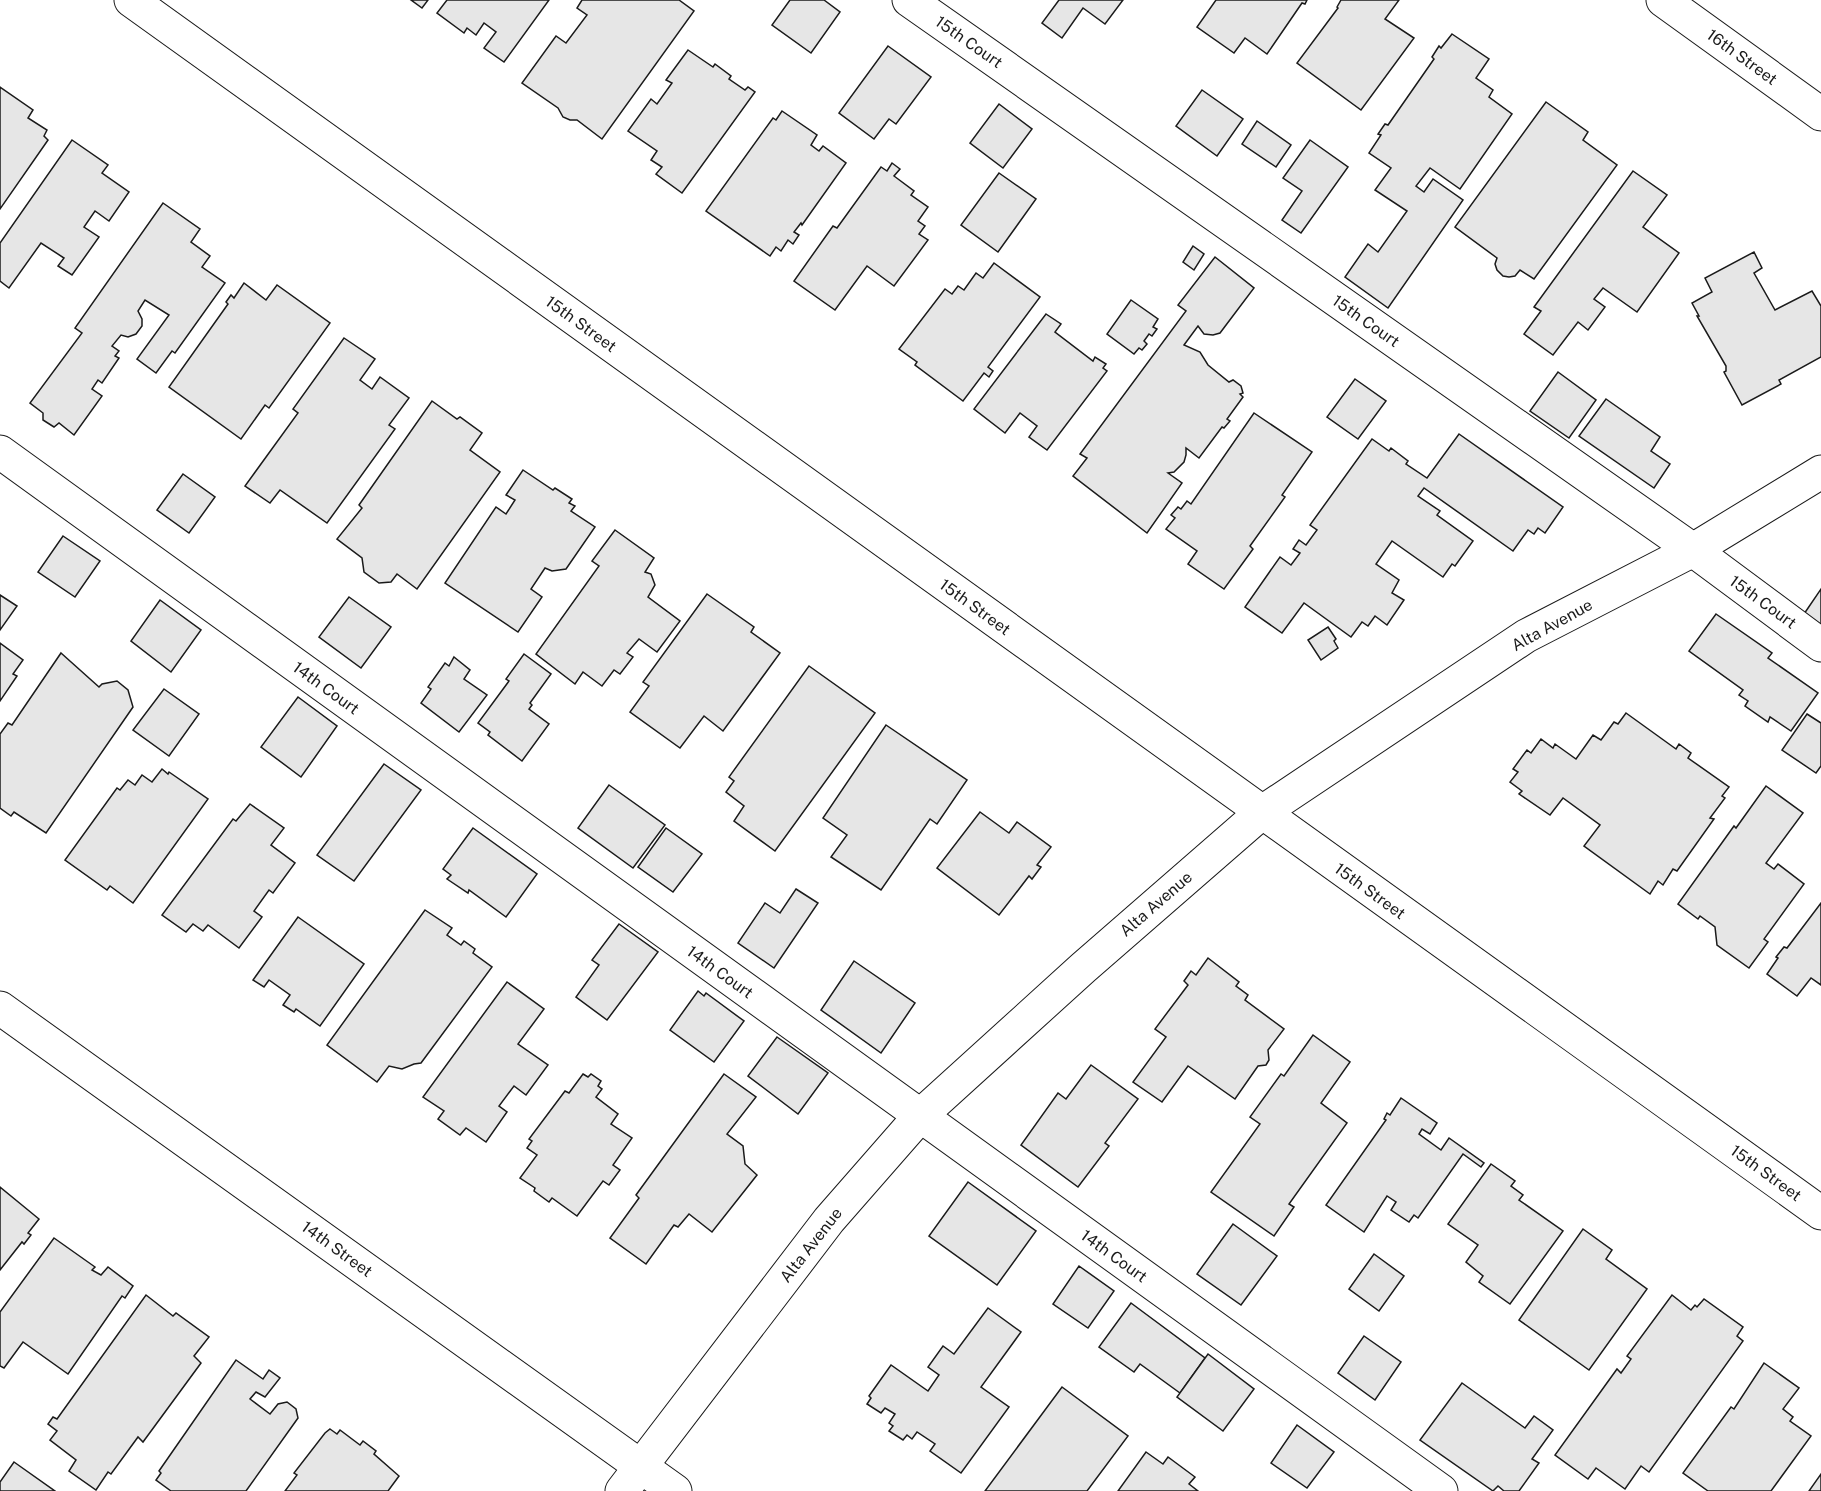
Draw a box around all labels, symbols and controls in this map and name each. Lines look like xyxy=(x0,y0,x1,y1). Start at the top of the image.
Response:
street label: 15th Court xyxy=(932,12,1006,72)
street label: 16th Street xyxy=(1703,25,1781,89)
street label: 15th Court xyxy=(1329,291,1403,351)
street label: 15th Street xyxy=(542,292,620,356)
street label: 15th Court xyxy=(1726,571,1800,633)
street label: 15th Street xyxy=(936,575,1014,639)
street label: Alta Avenue xyxy=(1508,595,1596,655)
street label: 14th Court xyxy=(289,658,363,718)
street label: 15th Street xyxy=(1331,859,1409,923)
street label: Alta Avenue xyxy=(1116,867,1196,941)
street label: 14th Court xyxy=(683,942,757,1002)
street label: 15th Street xyxy=(1727,1141,1805,1205)
street label: Alta Avenue xyxy=(776,1204,846,1286)
street label: 14th Street xyxy=(298,1217,376,1281)
street label: 14th Court xyxy=(1077,1226,1151,1286)

